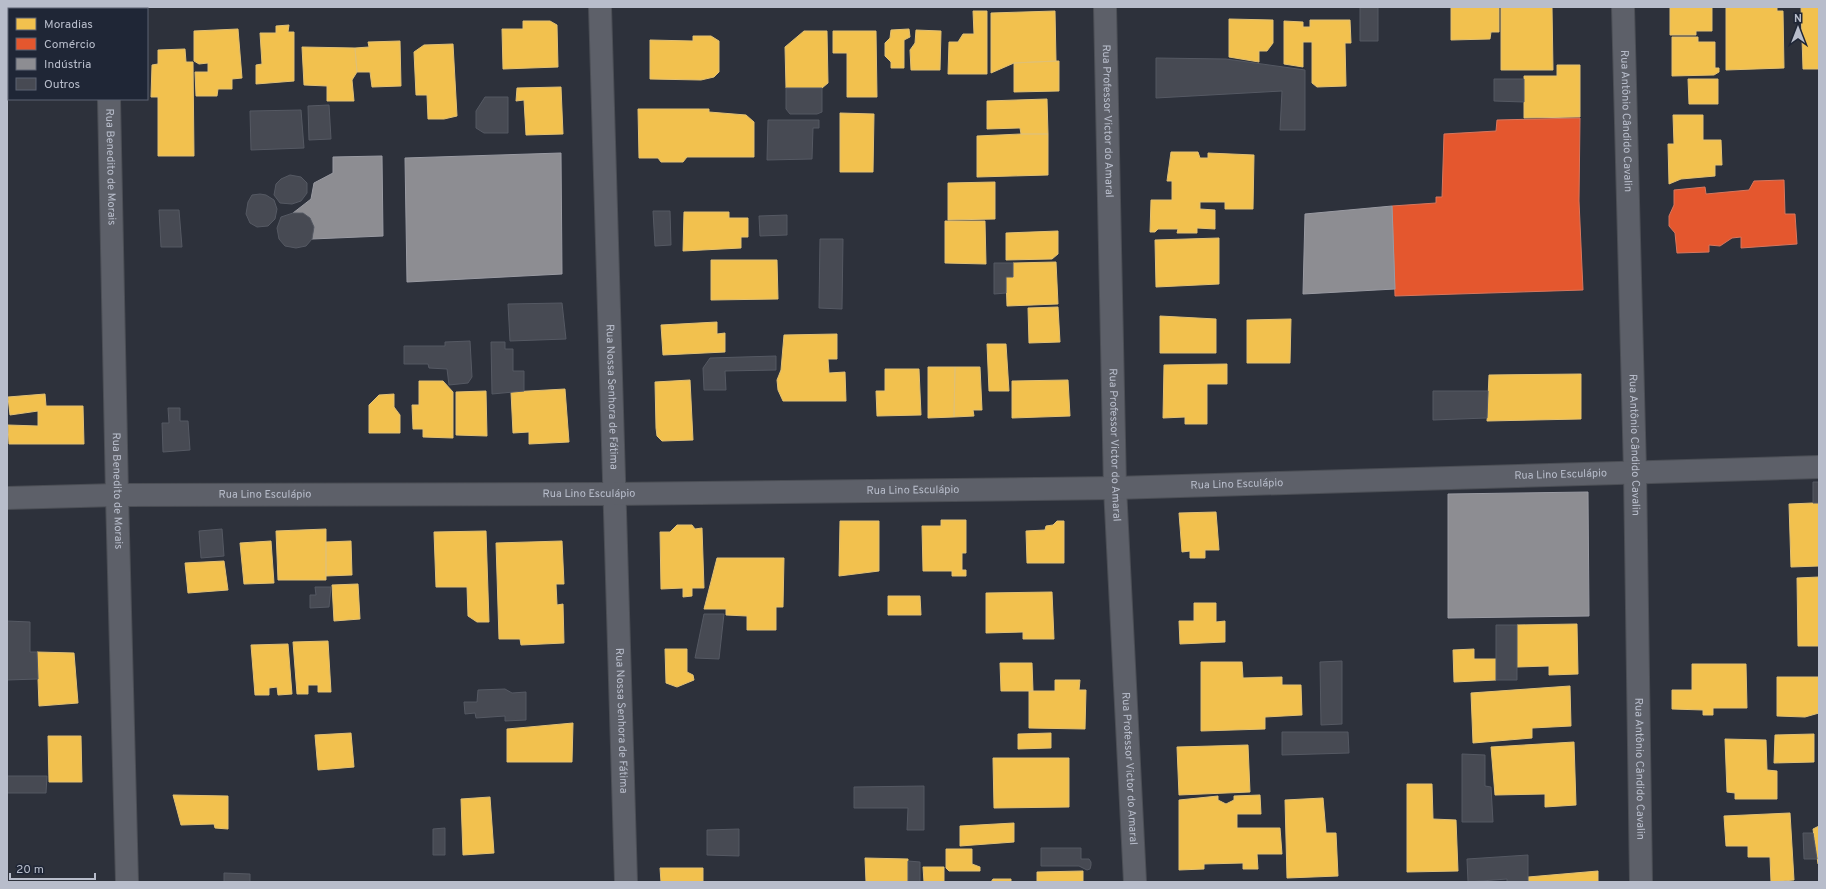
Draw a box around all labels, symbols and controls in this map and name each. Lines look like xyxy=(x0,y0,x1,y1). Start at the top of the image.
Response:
legend xyxy=(8,8,148,100)
north arrow xyxy=(1778,8,1818,48)
text: N xyxy=(1794,12,1802,26)
text: Moradias xyxy=(44,17,93,33)
text: Comércio xyxy=(44,37,96,53)
street label: Rua Professor Victor do Amaral xyxy=(1099,44,1116,198)
street label: Rua Antônio Cândido Cavalin xyxy=(1617,50,1635,192)
text: Indústria xyxy=(44,57,91,73)
text: Outros xyxy=(44,77,80,93)
street label: Rua Benedito de Morais xyxy=(102,108,119,226)
street label: Rua Nossa Senhora de Fátima xyxy=(602,324,621,470)
street label: Rua Professor Victor do Amaral xyxy=(1106,368,1124,522)
street label: Rua Antônio Cândido Cavalin xyxy=(1625,374,1643,516)
street label: Rua Benedito de Morais xyxy=(109,432,125,550)
street label: Rua Lino Esculápio xyxy=(1514,466,1607,483)
street label: Rua Lino Esculápio xyxy=(1190,476,1283,493)
street label: Rua Lino Esculápio xyxy=(866,483,959,498)
street label: Rua Lino Esculápio xyxy=(543,487,635,501)
street label: Rua Lino Esculápio xyxy=(219,488,311,502)
street label: Rua Nossa Senhora de Fátima xyxy=(612,648,630,794)
street label: Rua Professor Victor do Amaral xyxy=(1118,692,1140,845)
street label: Rua Antônio Cândido Cavalin xyxy=(1631,698,1647,840)
scale bar xyxy=(10,855,95,881)
text: 20 m xyxy=(16,862,44,878)

